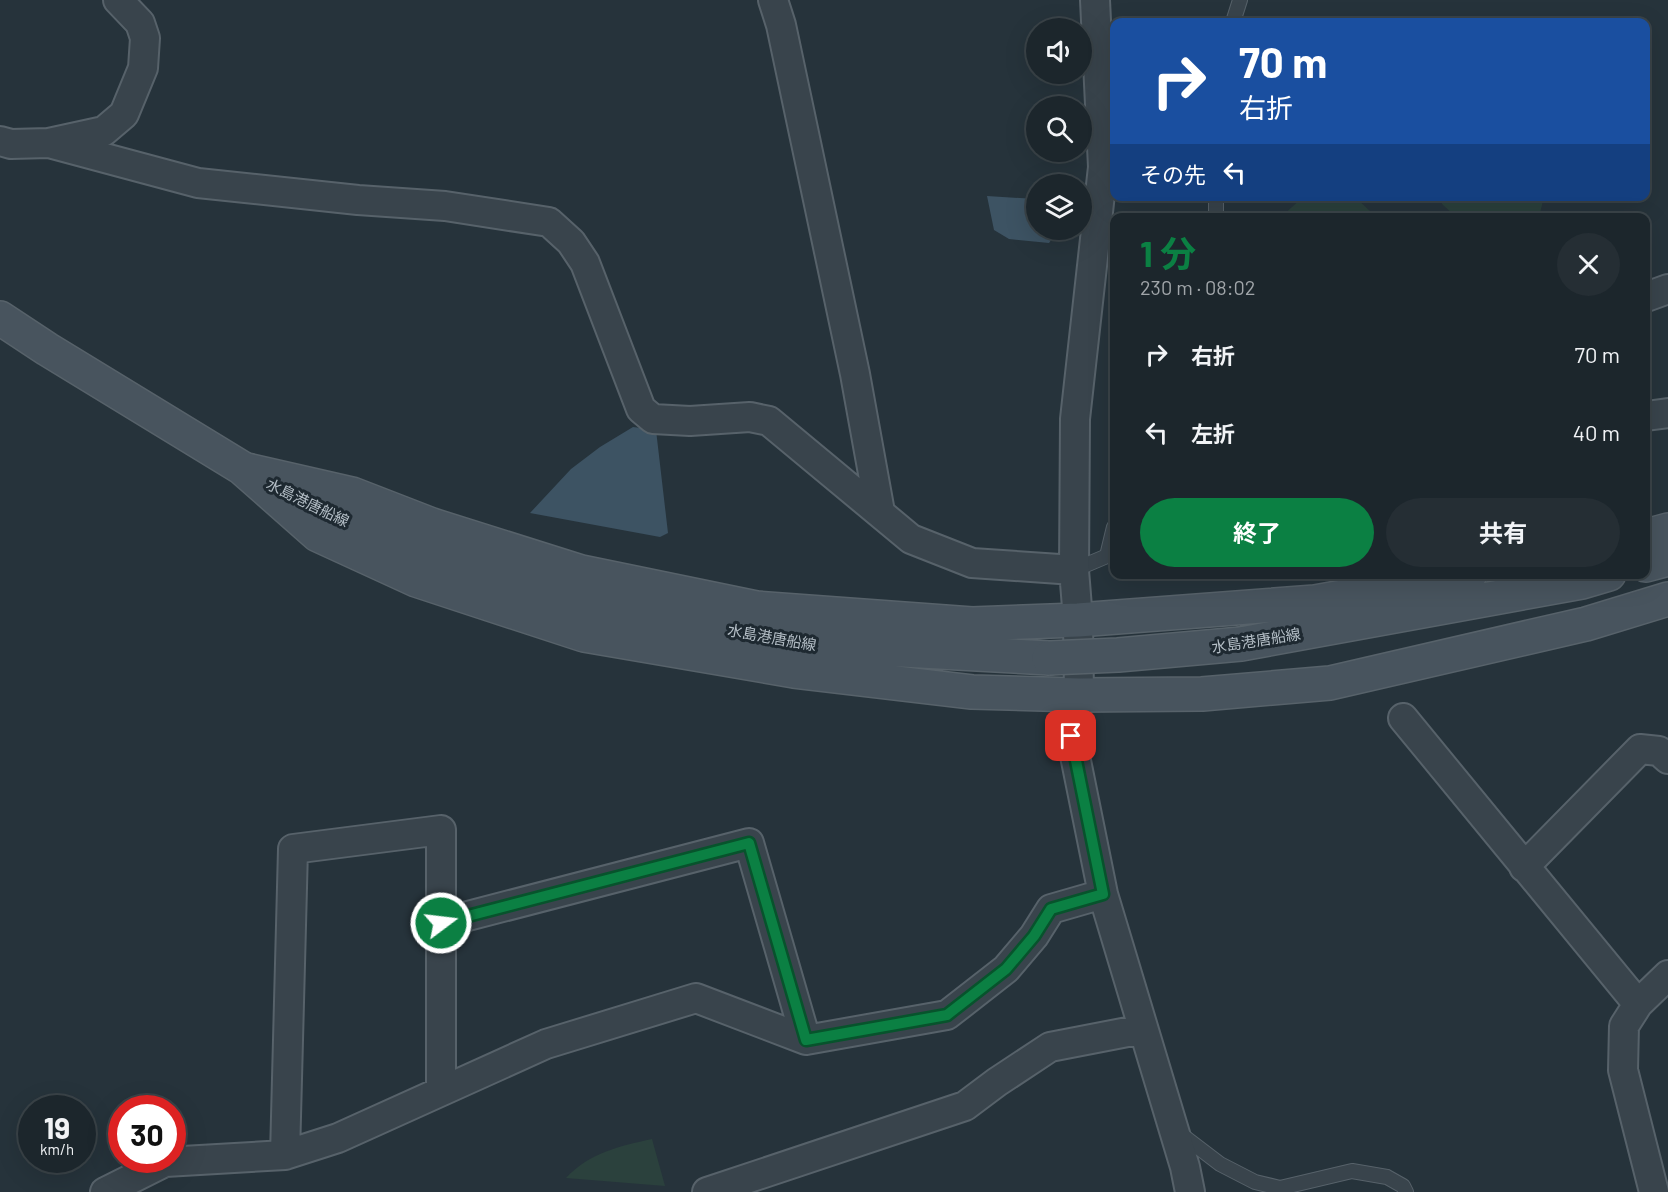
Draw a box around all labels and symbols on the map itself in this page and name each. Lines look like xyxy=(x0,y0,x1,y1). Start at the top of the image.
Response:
street label: 水島港唐船線 xyxy=(264,474,352,530)
street label: 水島港唐船線 xyxy=(726,620,818,654)
street label: 水島港唐船線 xyxy=(1210,624,1302,656)
pin xyxy=(1045,710,1096,761)
position arrow xyxy=(409,891,473,955)
speed limit sign: 30 xyxy=(108,1095,186,1173)

